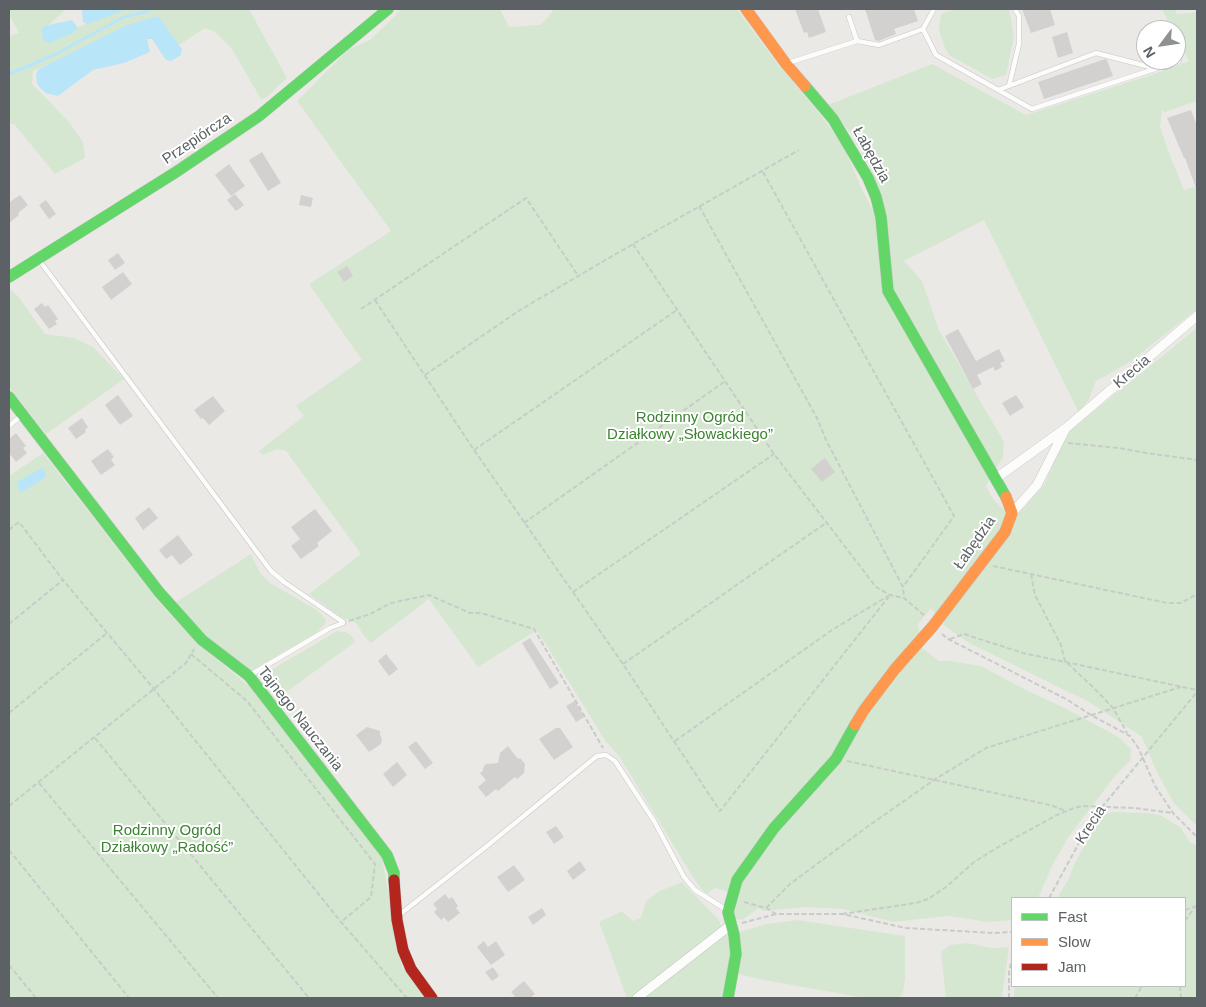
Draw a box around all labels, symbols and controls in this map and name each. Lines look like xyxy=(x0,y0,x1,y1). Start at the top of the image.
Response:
north arrow xyxy=(1136,20,1186,70)
text: N xyxy=(1140,44,1158,61)
street label: Przepiórcza xyxy=(159,109,235,169)
street label: Łabędzia xyxy=(848,124,894,186)
street label: Krecia xyxy=(1110,351,1154,393)
park label: Rodzinny Ogród Działkowy „Słowackiego” xyxy=(607,409,773,444)
street label: Łabędzia xyxy=(950,513,1000,573)
street label: Tajnego Nauczania xyxy=(254,663,346,775)
street label: Krecia xyxy=(1072,802,1110,848)
park label: Rodzinny Ogród Działkowy „Radość” xyxy=(101,822,233,857)
legend xyxy=(1011,897,1186,987)
text: Fast xyxy=(1058,908,1087,925)
text: Slow xyxy=(1058,933,1091,950)
text: Jam xyxy=(1058,958,1086,975)

